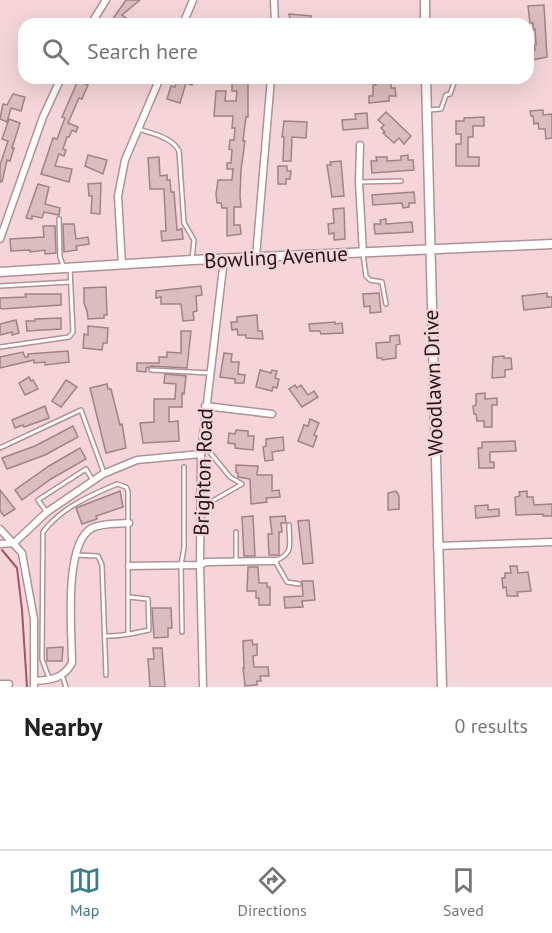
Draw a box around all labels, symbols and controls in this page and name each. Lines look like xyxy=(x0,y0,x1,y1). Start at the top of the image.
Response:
search box xyxy=(18,18,534,84)
icon: search xyxy=(39,35,72,68)
text: Search here xyxy=(87,37,198,65)
street label: Bowling Avenue xyxy=(204,240,348,274)
street label: Woodlawn Drive xyxy=(417,309,449,457)
street label: Brighton Road xyxy=(187,408,219,536)
text: Nearby xyxy=(24,710,102,743)
text: 0 results xyxy=(455,713,528,739)
tab: Map xyxy=(68,864,101,920)
tab: Directions xyxy=(238,864,307,920)
tab: Saved xyxy=(443,864,484,920)

